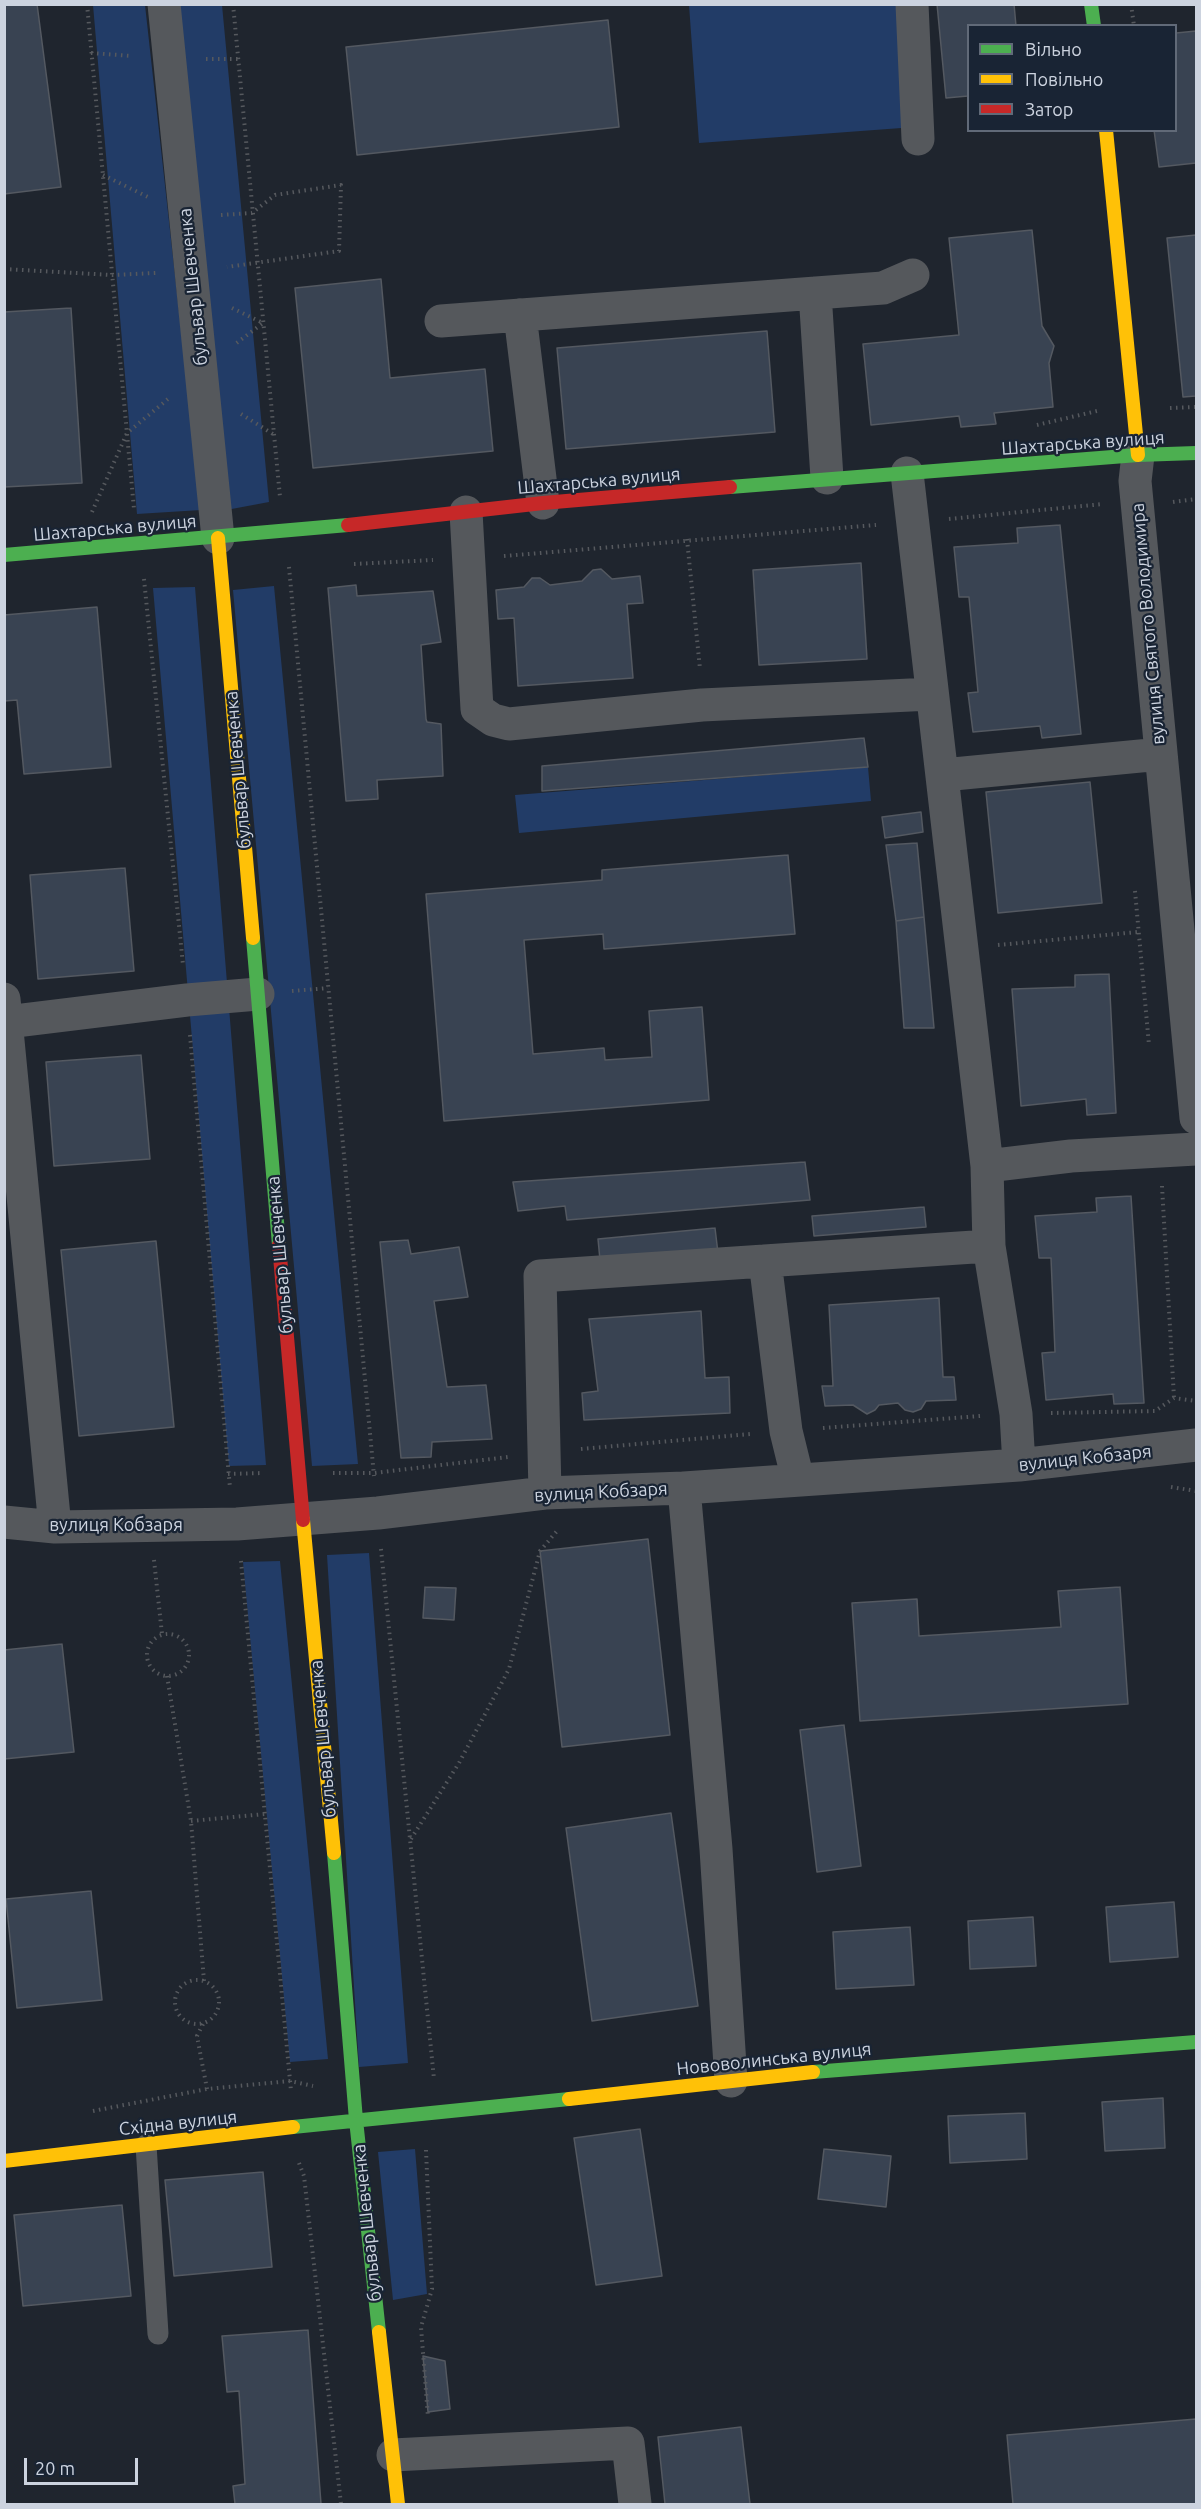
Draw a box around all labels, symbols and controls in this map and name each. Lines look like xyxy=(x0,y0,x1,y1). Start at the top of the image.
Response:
legend xyxy=(967,24,1177,132)
text: Вільно xyxy=(1025,39,1082,59)
text: Повільно xyxy=(1025,69,1103,89)
text: Затор xyxy=(1025,99,1073,119)
street label: бульвар Шевченка xyxy=(174,207,212,367)
street label: Шахтарська вулиця xyxy=(1001,427,1165,459)
street label: Шахтарська вулиця xyxy=(517,463,681,499)
street label: вулиця Святого Володимира xyxy=(1127,502,1169,746)
street label: Шахтарська вулиця xyxy=(33,510,197,546)
street label: бульвар Шевченка xyxy=(220,690,256,850)
street label: бульвар Шевченка xyxy=(262,1175,298,1335)
street label: вулиця Кобзаря xyxy=(1017,1440,1153,1476)
street label: вулиця Кобзаря xyxy=(534,1478,668,1506)
street label: вулиця Кобзаря xyxy=(49,1514,183,1536)
street label: бульвар Шевченка xyxy=(305,1659,341,1819)
street label: Нововолинська вулиця xyxy=(676,2038,872,2080)
street label: Східна вулиця xyxy=(118,2106,238,2140)
street label: бульвар Шевченка xyxy=(348,2143,386,2303)
scale bar xyxy=(27,2446,141,2484)
text: 20 m xyxy=(35,2458,75,2478)

